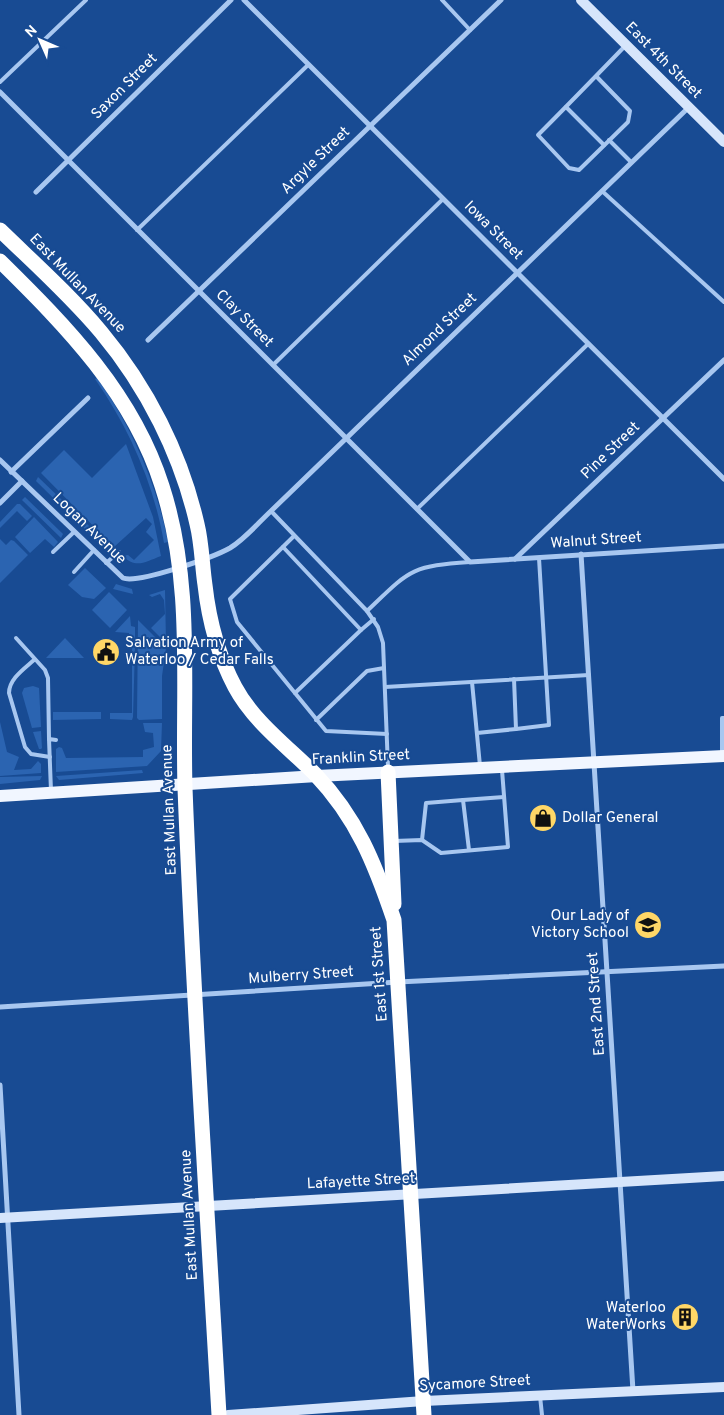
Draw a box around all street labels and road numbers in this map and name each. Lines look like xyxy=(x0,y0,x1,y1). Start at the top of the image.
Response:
street label: East 4th Street xyxy=(621,19,705,103)
street label: Saxon Street xyxy=(88,50,162,124)
street label: Argyle Street xyxy=(277,123,355,199)
street label: Iowa Street xyxy=(459,197,527,265)
street label: East Mullan Avenue xyxy=(25,230,129,338)
street label: Clay Street xyxy=(211,286,277,352)
street label: Almond Street xyxy=(398,289,482,371)
street label: Pine Street xyxy=(577,418,645,484)
street label: Logan Avenue xyxy=(48,489,130,569)
street label: Walnut Street xyxy=(550,528,642,554)
street label: East Mullan Avenue xyxy=(158,744,182,876)
street label: Franklin Street xyxy=(311,746,411,770)
street label: East 1st Street xyxy=(367,926,393,1022)
street label: East 2nd Street xyxy=(584,951,610,1057)
street label: Mulberry Street xyxy=(248,963,354,989)
street label: East Mullan Avenue xyxy=(177,1149,203,1281)
street label: Lafayette Street xyxy=(306,1170,416,1194)
street label: Sycamore Street xyxy=(419,1372,531,1396)

